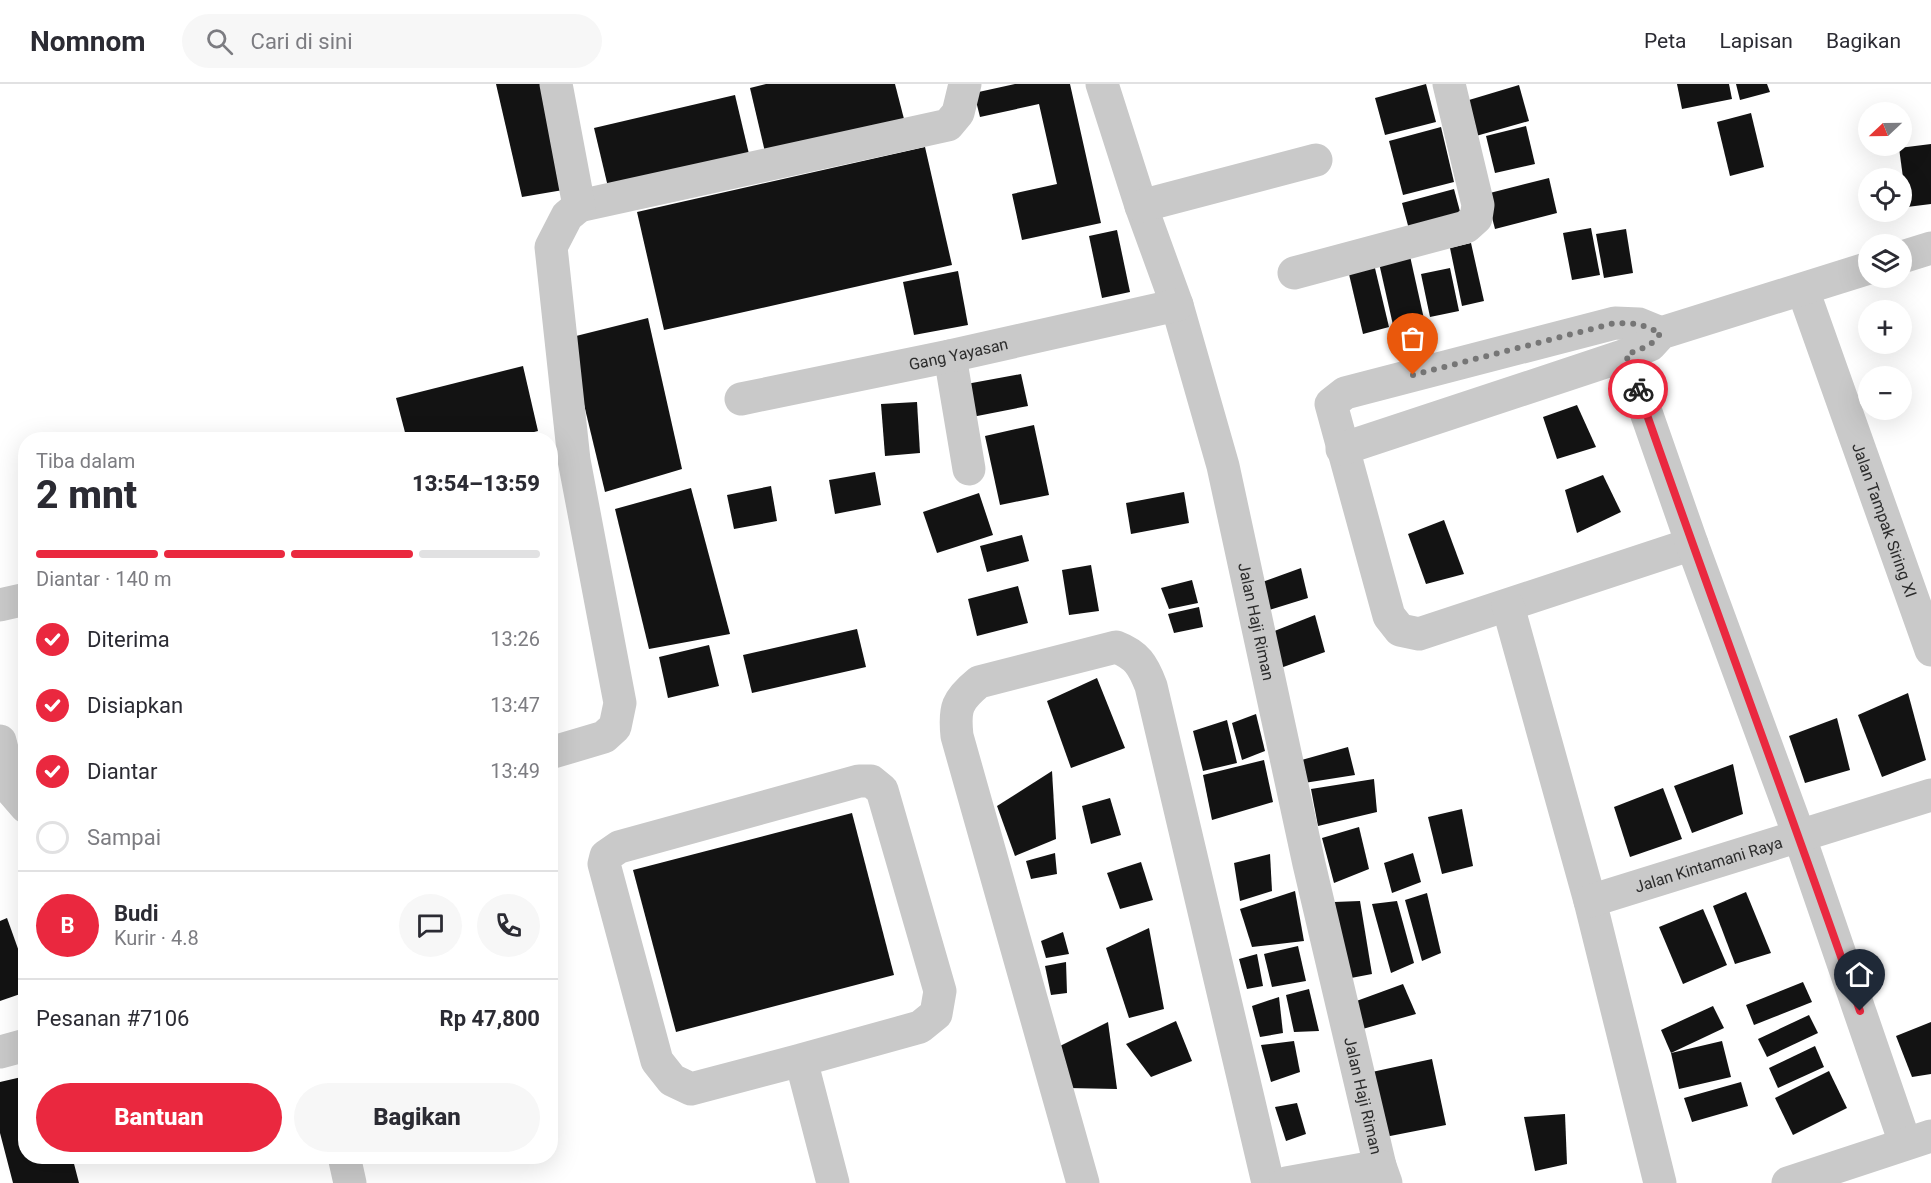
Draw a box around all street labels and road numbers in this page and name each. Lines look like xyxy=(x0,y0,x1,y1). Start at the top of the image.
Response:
street label: Gang Yayasan xyxy=(907,334,1010,374)
street label: Jalan Tampak Siring XI xyxy=(1849,440,1921,600)
street label: Jalan Haji Riman xyxy=(1235,561,1279,682)
street label: Jalan Kintamani Raya xyxy=(1632,832,1785,896)
street label: Jalan Haji Riman xyxy=(1340,1035,1386,1156)

